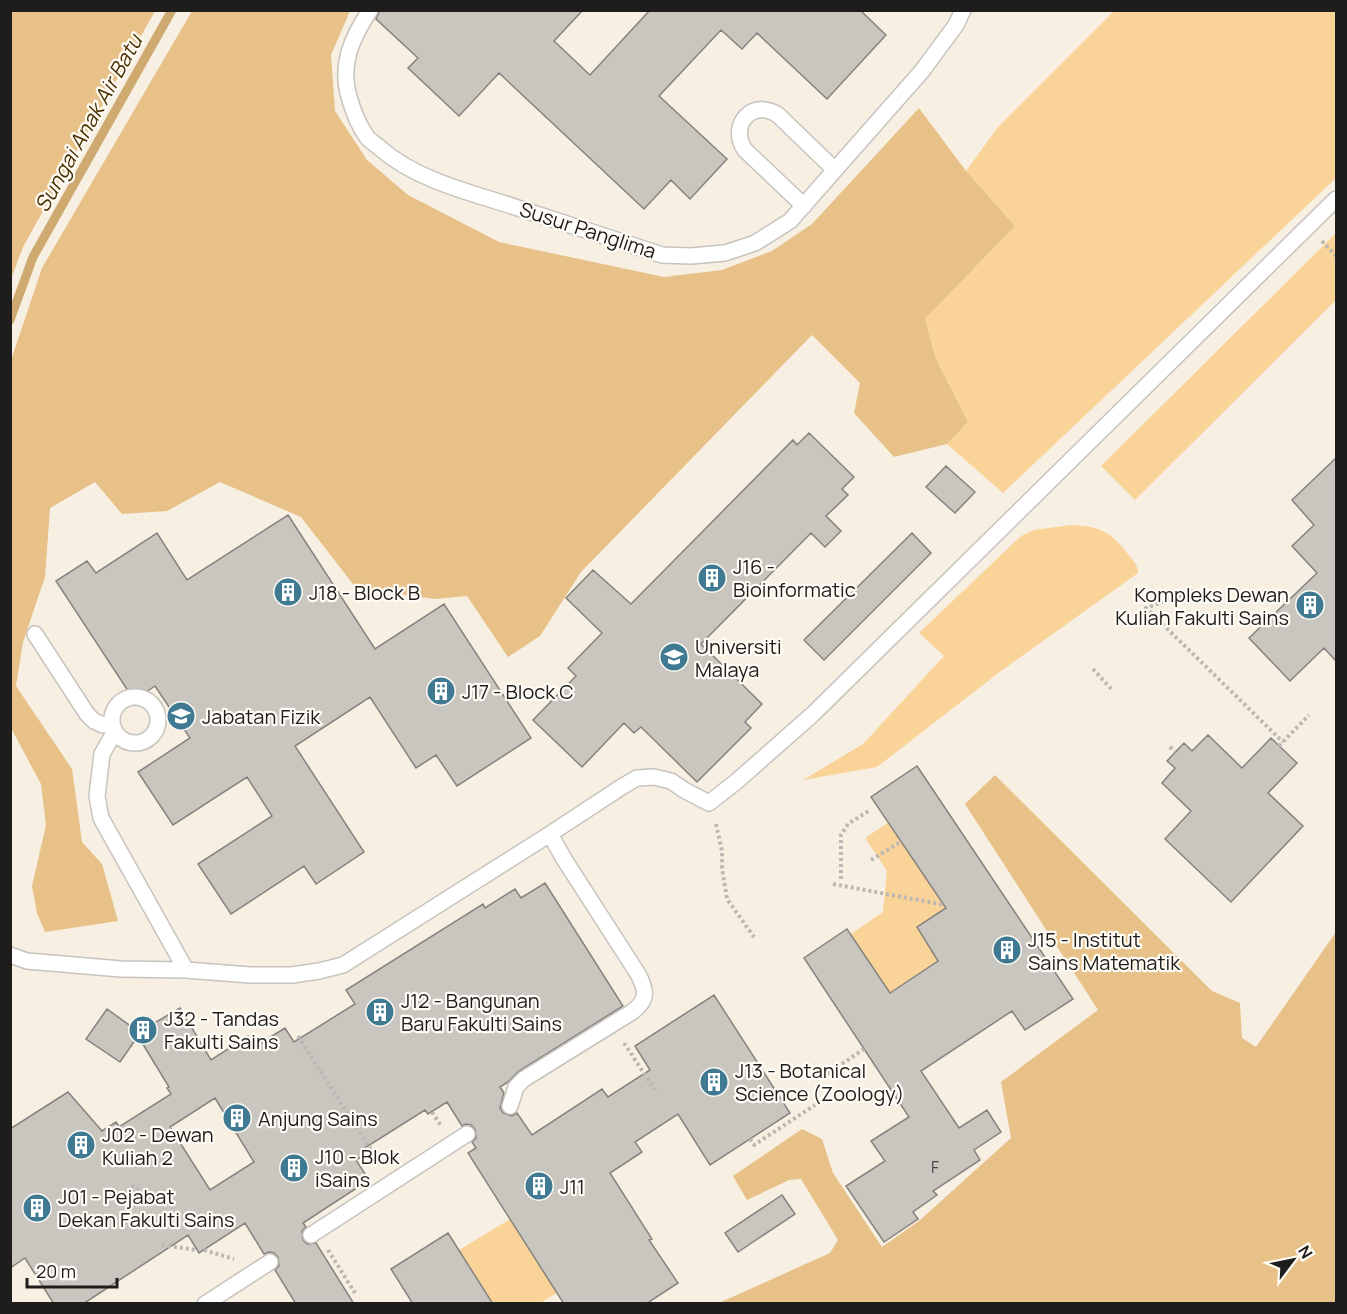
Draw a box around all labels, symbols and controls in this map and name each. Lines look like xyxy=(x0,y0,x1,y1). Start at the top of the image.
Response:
water label: Sungai Anak Air Batu xyxy=(28,28,149,217)
street label: Susur Panglima xyxy=(516,195,660,265)
place label: J16 - Bioinformatic xyxy=(733,553,856,603)
building icon: J16 - Bioinformatic xyxy=(696,562,728,594)
building icon: J18 - Block B xyxy=(272,576,304,608)
place label: J18 - Block B xyxy=(309,579,420,606)
place label: Kompleks Dewan Kuliah Fakulti Sains xyxy=(1115,581,1289,631)
building icon: Kompleks Dewan Kuliah Fakulti Sains xyxy=(1294,589,1326,621)
place label: Universiti Malaya xyxy=(695,633,782,683)
school or university icon: Universiti Malaya xyxy=(658,641,690,673)
building icon: J17 - Block C xyxy=(425,675,457,707)
place label: J17 - Block C xyxy=(462,678,574,705)
school or university icon: Jabatan Fizik xyxy=(165,700,197,732)
place label: Jabatan Fizik xyxy=(202,703,321,730)
place label: J15 - Institut Sains Matematik xyxy=(1028,926,1181,976)
building icon: J15 - Institut Sains Matematik xyxy=(991,934,1023,966)
place label: J12 - Bangunan Baru Fakulti Sains xyxy=(401,987,562,1037)
building icon: J12 - Bangunan Baru Fakulti Sains xyxy=(364,996,396,1028)
place label: J32 - Tandas Fakulti Sains xyxy=(164,1005,279,1055)
building icon: J32 - Tandas Fakulti Sains xyxy=(127,1014,159,1046)
place label: J13 - Botanical Science (Zoology) xyxy=(735,1057,904,1107)
building icon: J13 - Botanical Science (Zoology) xyxy=(698,1066,730,1098)
building icon: Anjung Sains xyxy=(221,1102,253,1134)
place label: Anjung Sains xyxy=(258,1105,378,1132)
place label: J02 - Dewan Kuliah 2 xyxy=(102,1121,214,1171)
building icon: J02 - Dewan Kuliah 2 xyxy=(65,1129,97,1161)
place label: J10 - Blok iSains xyxy=(315,1143,400,1193)
building icon: J10 - Blok iSains xyxy=(278,1152,310,1184)
house number: F xyxy=(931,1156,939,1178)
building icon: J11 xyxy=(523,1170,555,1202)
place label: J11 xyxy=(560,1173,585,1200)
place label: J01 - Pejabat Dekan Fakulti Sains xyxy=(58,1183,234,1233)
building icon: J01 - Pejabat Dekan Fakulti Sains xyxy=(21,1192,53,1224)
north arrow xyxy=(1263,1230,1323,1290)
text: N xyxy=(1293,1241,1318,1263)
scale bar xyxy=(27,1251,117,1289)
text: 20 m xyxy=(36,1259,76,1283)

